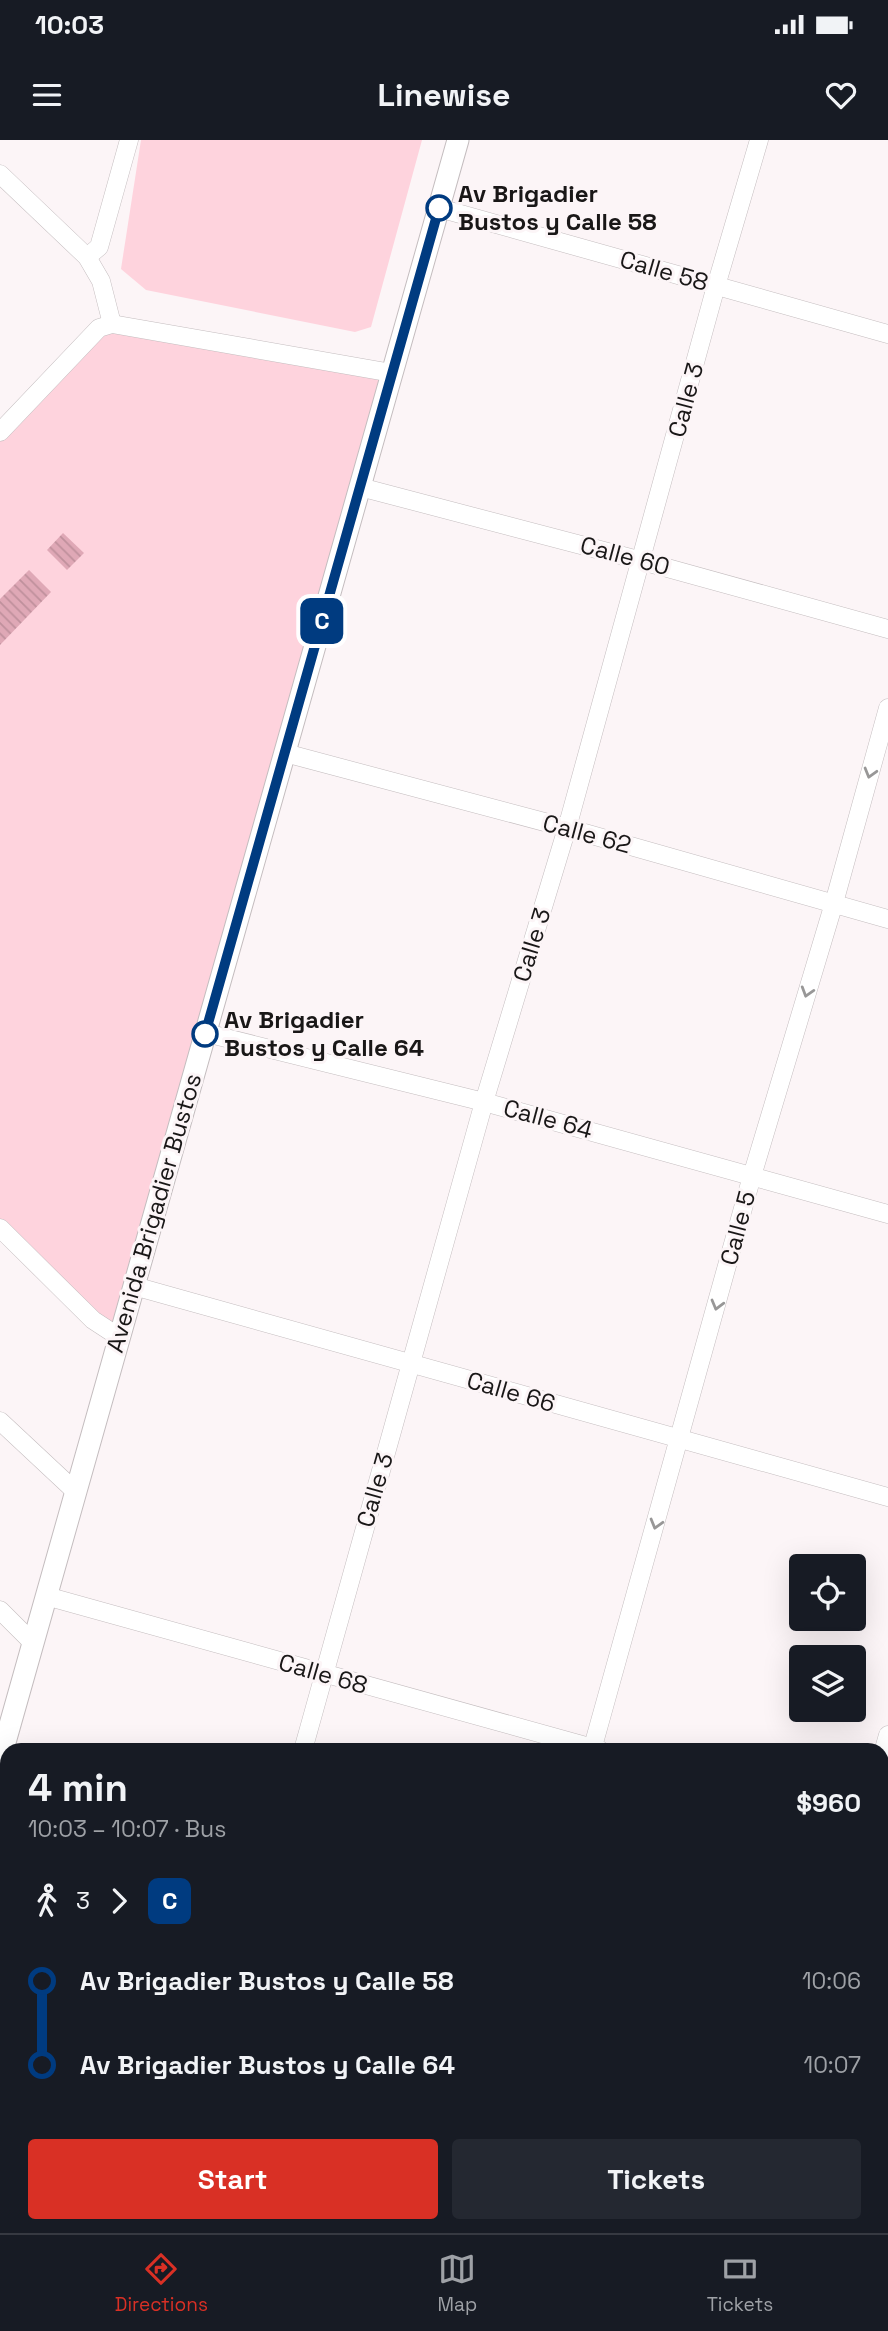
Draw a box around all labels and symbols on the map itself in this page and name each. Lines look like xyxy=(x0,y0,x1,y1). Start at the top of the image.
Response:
place label: Av Brigadier Bustos y Calle 58 xyxy=(458,178,657,237)
marker: Av Brigadier Bustos y Calle 58 xyxy=(426,195,452,221)
street label: Calle 58 xyxy=(616,243,712,298)
street label: Calle 3 xyxy=(661,359,710,441)
street label: Calle 60 xyxy=(577,529,673,582)
line badge: C xyxy=(299,598,345,644)
one-way arrow xyxy=(863,767,878,779)
street label: Calle 62 xyxy=(539,807,635,860)
street label: Calle 3 xyxy=(506,904,557,986)
one-way arrow xyxy=(800,986,815,998)
place label: Av Brigadier Bustos y Calle 64 xyxy=(224,1004,424,1063)
marker: Av Brigadier Bustos y Calle 64 xyxy=(192,1021,218,1047)
street label: Avenida Brigadier Bustos xyxy=(99,1070,208,1356)
street label: Calle 64 xyxy=(500,1092,596,1145)
street label: Calle 5 xyxy=(713,1187,762,1268)
one-way arrow xyxy=(711,1299,725,1311)
street label: Calle 66 xyxy=(463,1364,559,1419)
street label: Calle 3 xyxy=(349,1449,400,1531)
one-way arrow xyxy=(650,1518,664,1530)
street label: Calle 68 xyxy=(275,1646,371,1701)

